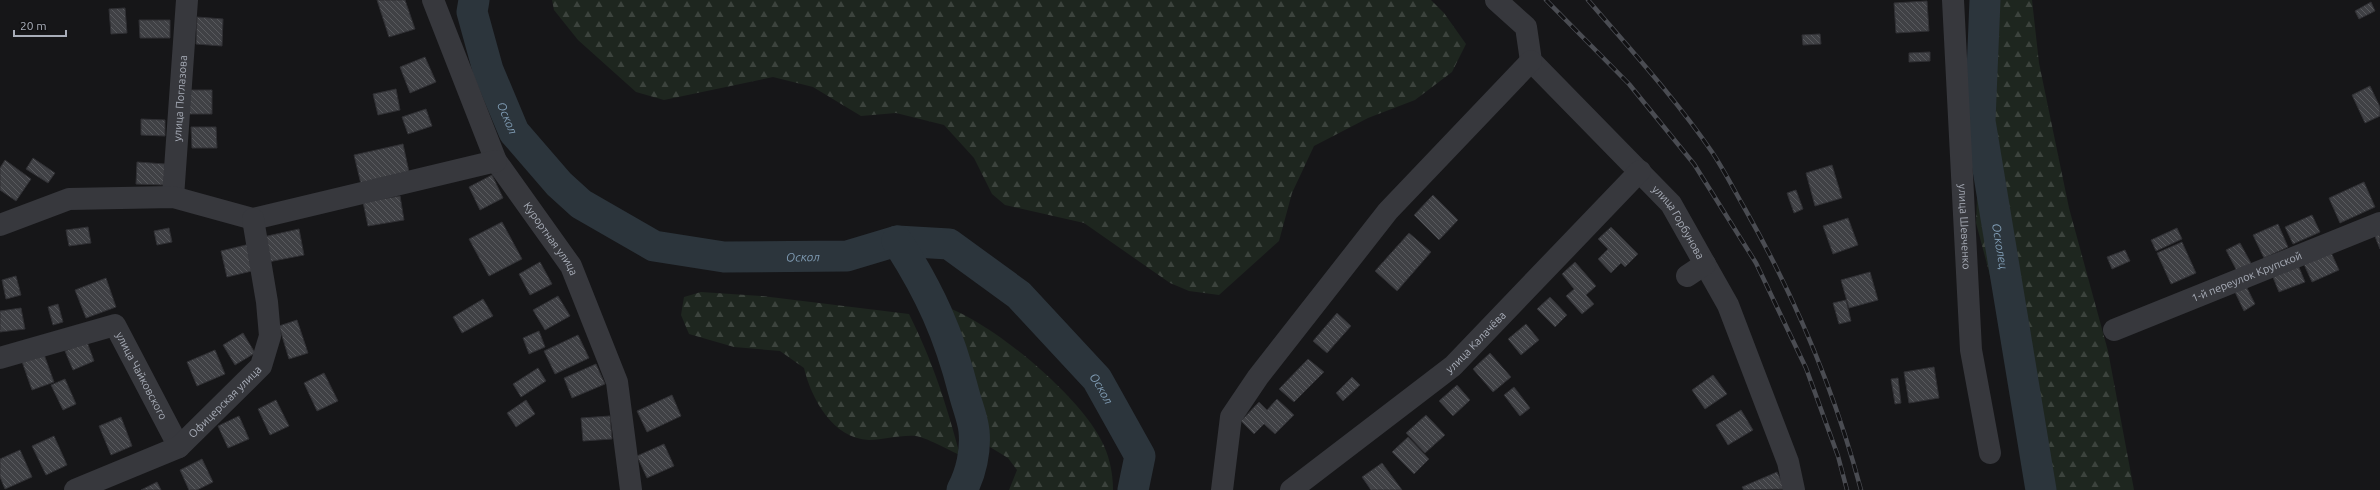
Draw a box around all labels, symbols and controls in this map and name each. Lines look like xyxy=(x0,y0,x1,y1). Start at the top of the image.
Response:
scale bar xyxy=(14,12,66,38)
text: 20 m xyxy=(20,19,47,32)
street label: улица Поглазова xyxy=(171,55,189,142)
water label: Оскол xyxy=(495,100,521,136)
street label: улица Горбунова xyxy=(1650,183,1707,261)
street label: улица Шевченко xyxy=(1956,184,1973,270)
street label: Курортная улица xyxy=(521,200,580,277)
water label: Осколец xyxy=(1990,222,2011,270)
street label: 1-й переулок Крупской xyxy=(2190,249,2304,304)
water label: Оскол xyxy=(786,250,820,263)
street label: улица Калачёва xyxy=(1444,309,1508,375)
street label: улица Чайковского xyxy=(114,330,170,422)
street label: Офицерская улица xyxy=(186,363,264,440)
water label: Оскол xyxy=(1088,370,1116,406)

